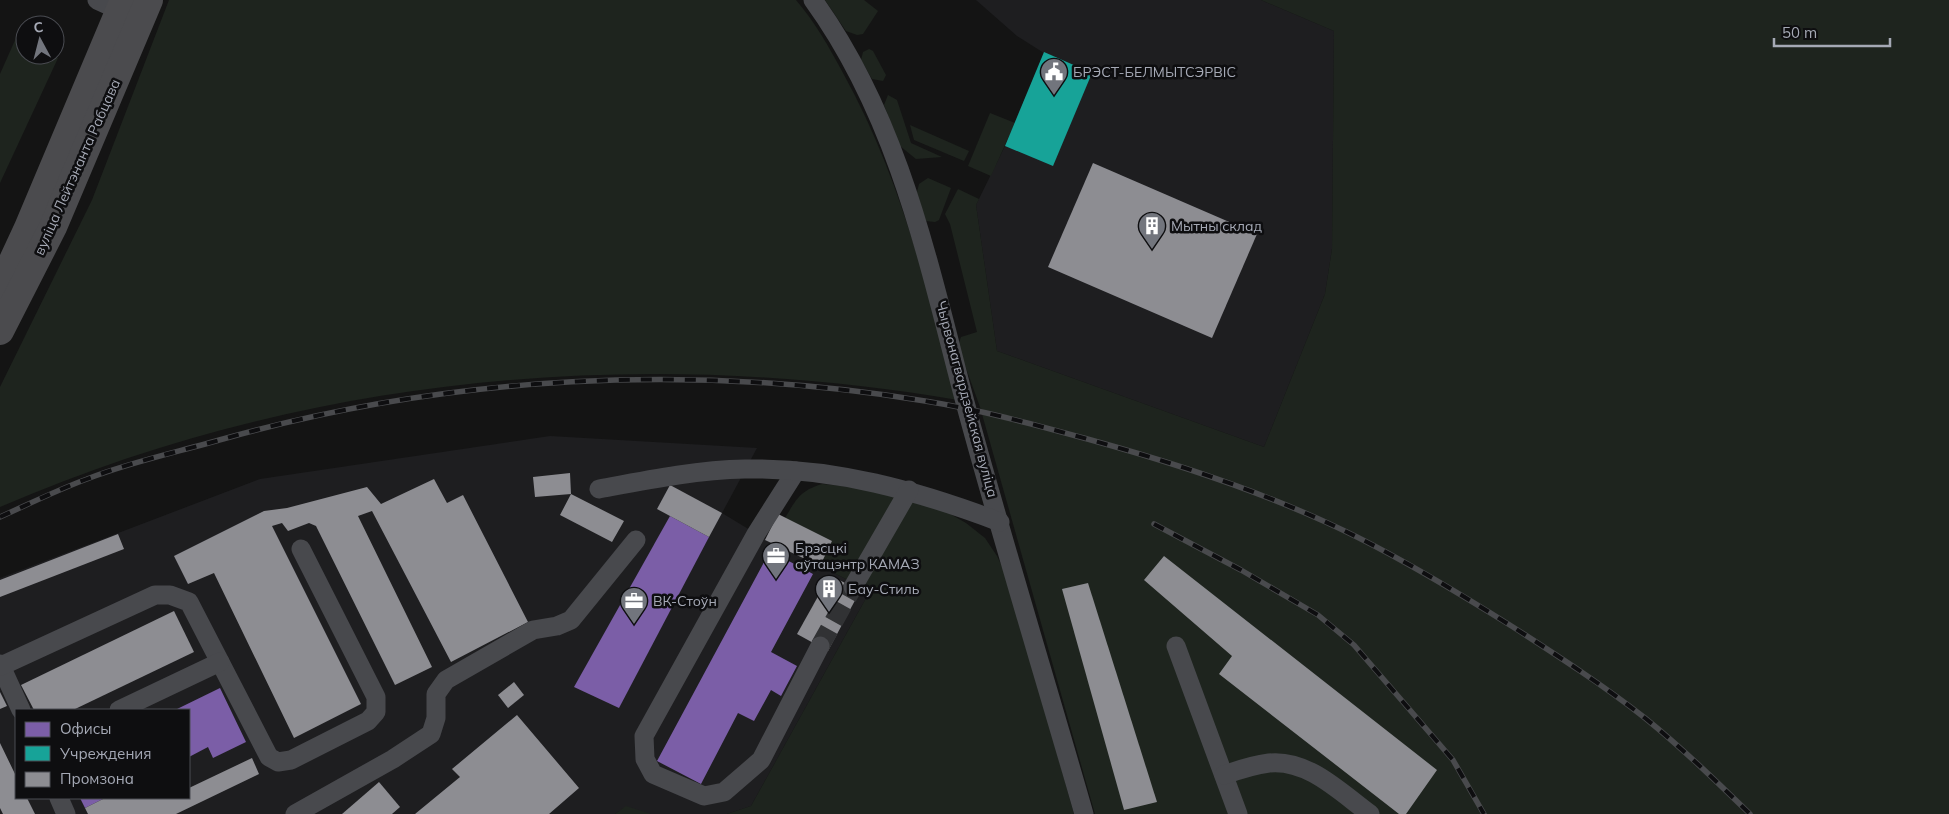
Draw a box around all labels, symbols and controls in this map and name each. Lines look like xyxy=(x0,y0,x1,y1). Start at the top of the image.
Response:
north arrow xyxy=(15,15,65,65)
scale bar xyxy=(1774,15,1890,47)
text: С xyxy=(33,18,44,37)
text: 50 m xyxy=(1782,23,1817,42)
public building icon: БРЭСТ-БЕЛМЫТСЭРВІС xyxy=(1039,57,1069,96)
place label: БРЭСТ-БЕЛМЫТСЭРВІС xyxy=(1073,63,1236,81)
street label: вуліца Лейтэнанта Рабцава xyxy=(30,76,124,258)
building icon: Мытны склад xyxy=(1137,211,1167,250)
place label: Мытны склад xyxy=(1171,217,1263,235)
street label: Чырвонагвардзейская вуліца xyxy=(932,299,1002,499)
place label: Брэсцкі аўтацэнтр КАМАЗ xyxy=(795,539,920,573)
office icon: Брэсцкі аўтацэнтр КАМАЗ xyxy=(761,541,791,580)
building icon: Бау-Стиль xyxy=(814,574,844,613)
place label: Бау-Стиль xyxy=(848,580,920,598)
office icon: ВК-Стоўн xyxy=(619,586,649,625)
place label: ВК-Стоўн xyxy=(653,592,717,610)
legend xyxy=(15,709,190,799)
text: Офисы xyxy=(60,719,112,738)
text: Учреждения xyxy=(59,744,152,763)
text: Промзона xyxy=(60,769,134,788)

